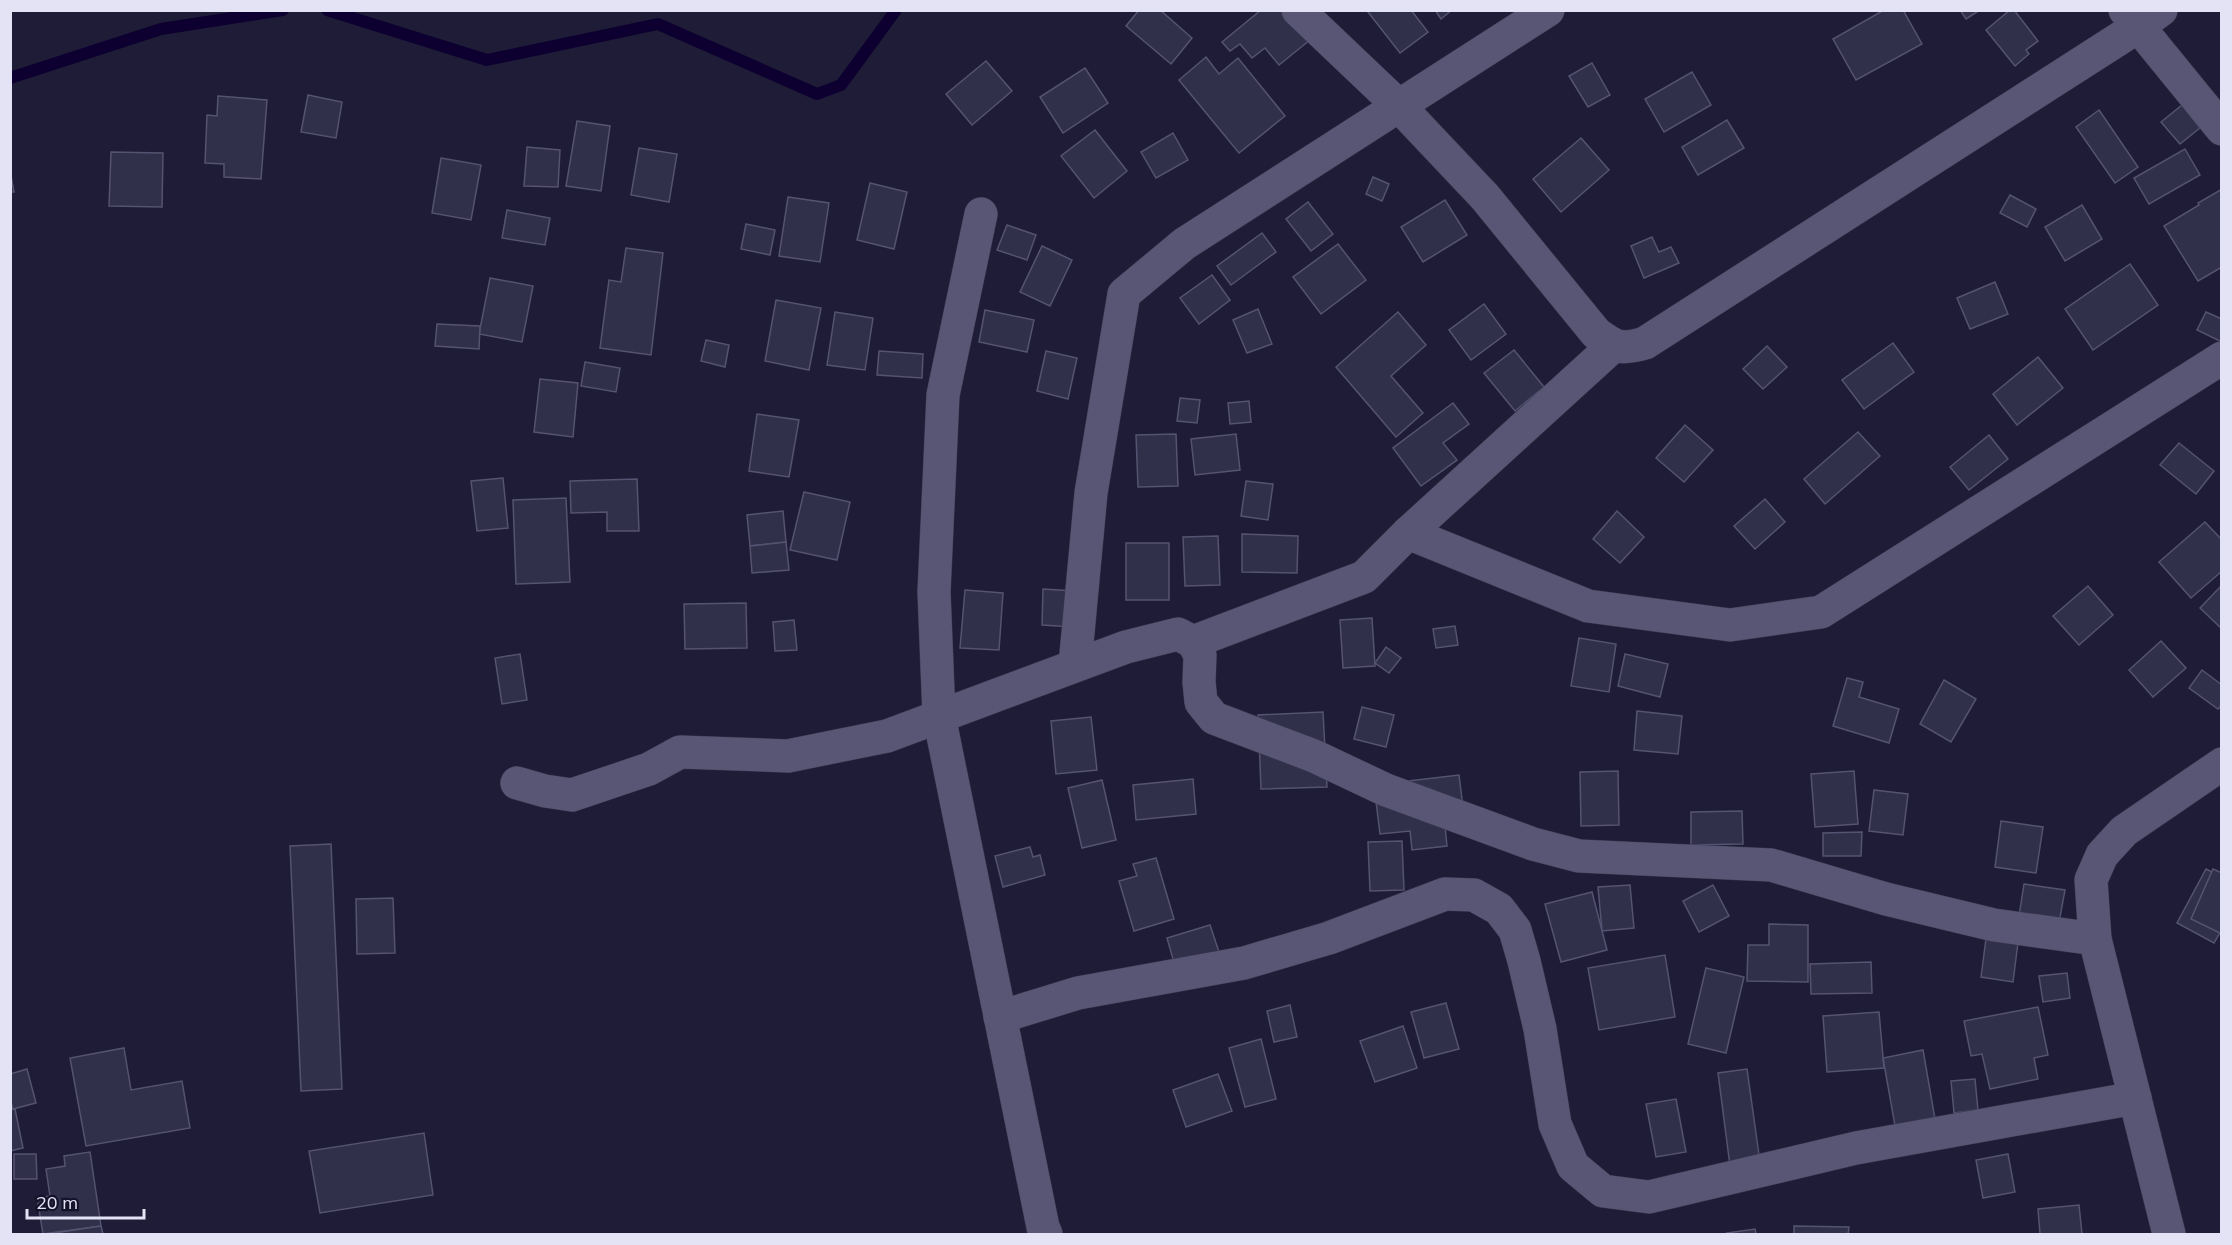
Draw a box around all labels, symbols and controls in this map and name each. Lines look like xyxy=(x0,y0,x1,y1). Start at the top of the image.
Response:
scale bar xyxy=(27,1182,144,1220)
text: 20 m xyxy=(36,1191,78,1214)

